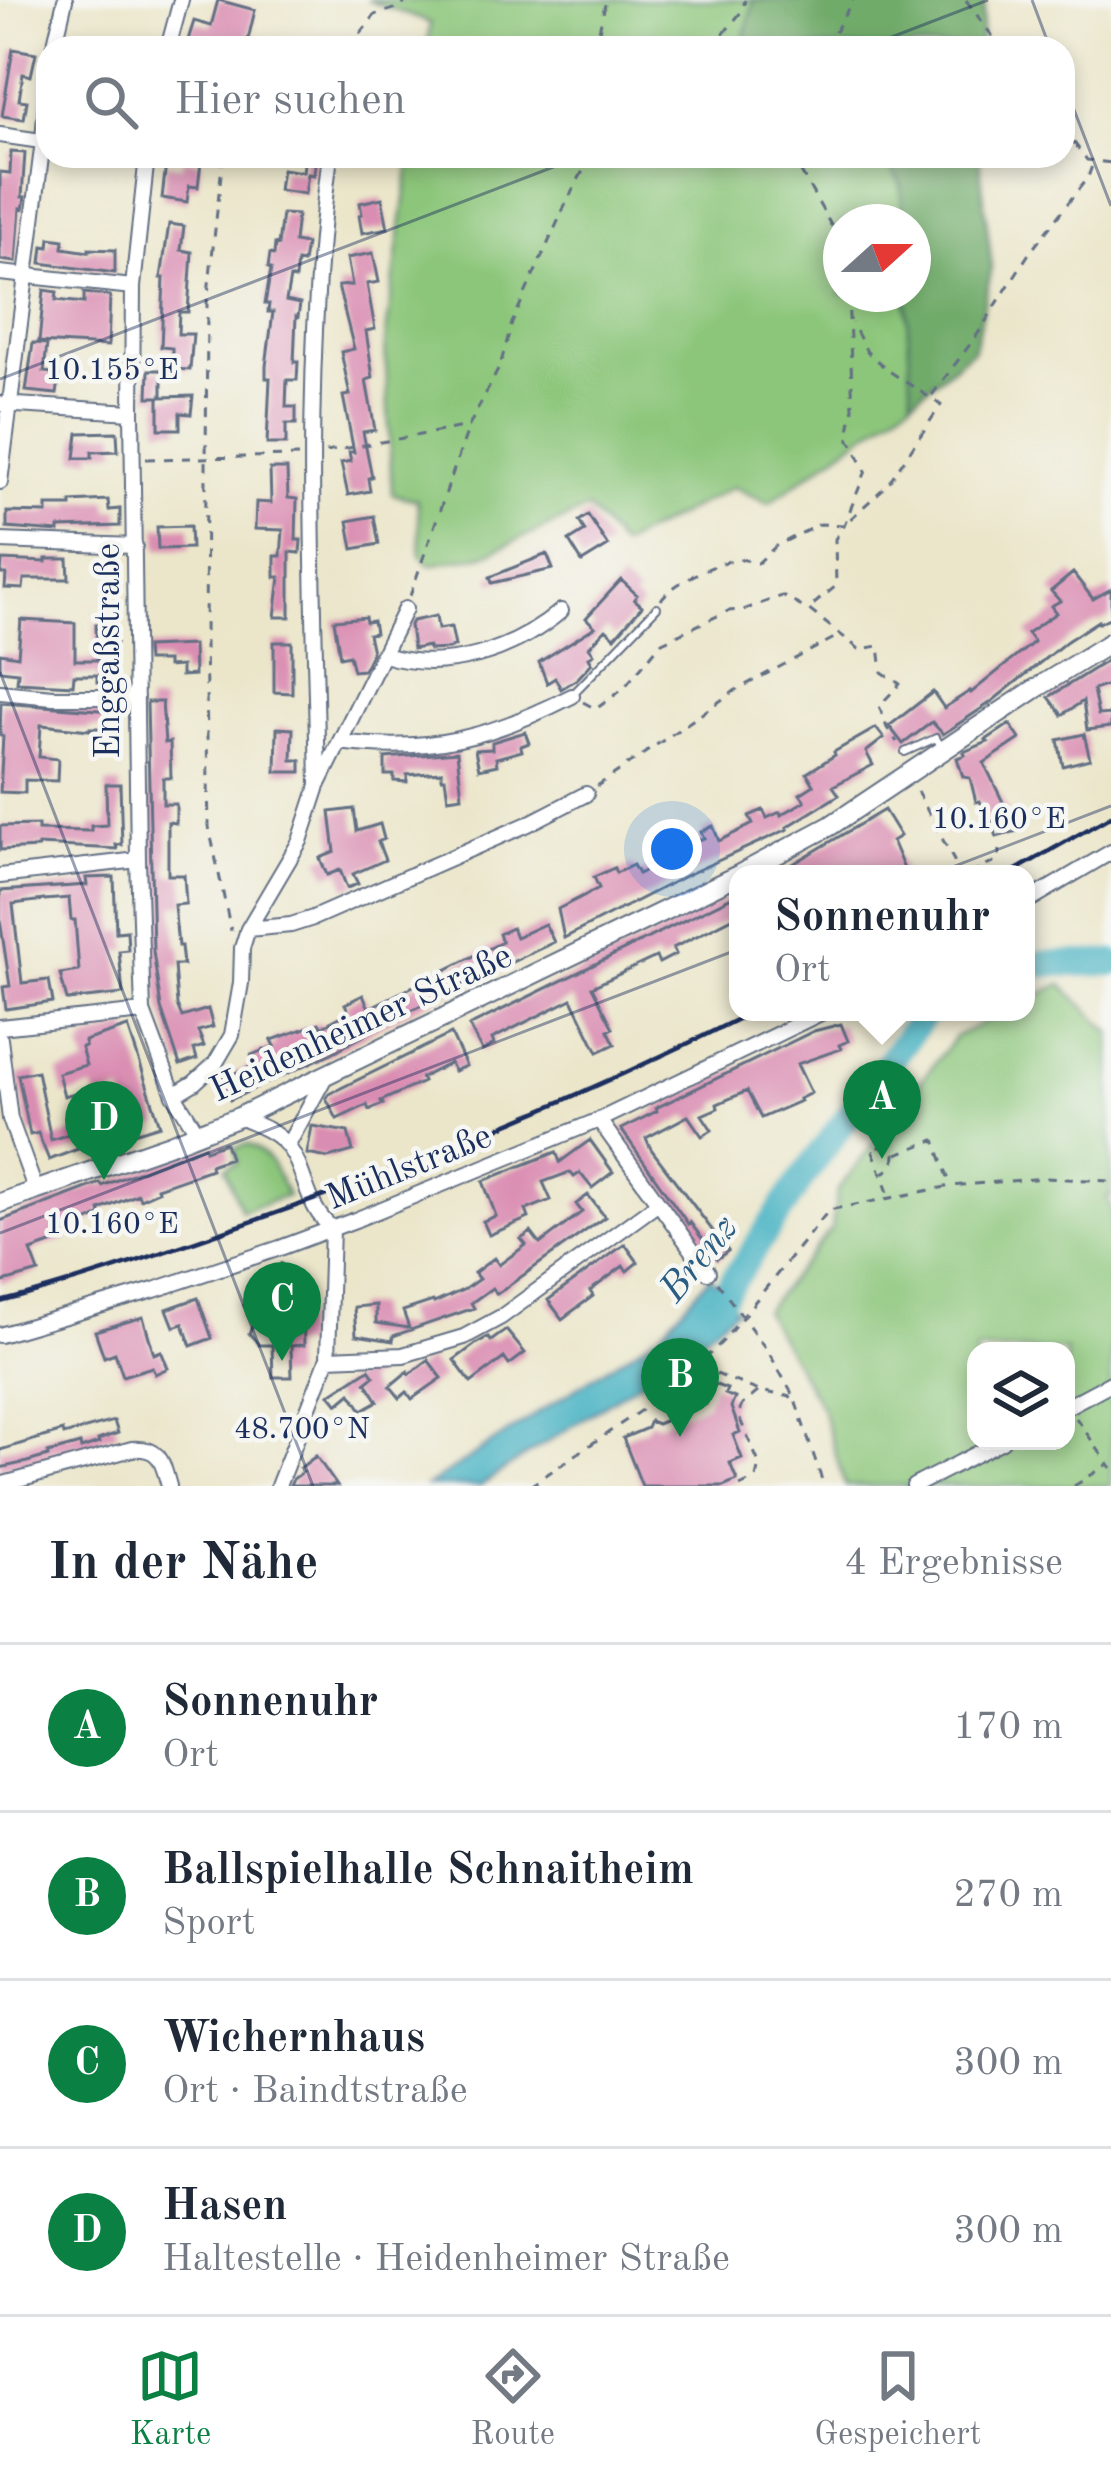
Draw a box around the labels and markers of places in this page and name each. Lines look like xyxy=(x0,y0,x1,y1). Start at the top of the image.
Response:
pin: A xyxy=(843,1060,921,1159)
pin: D xyxy=(65,1081,143,1180)
pin: C xyxy=(243,1262,321,1361)
pin: B xyxy=(641,1338,719,1437)

